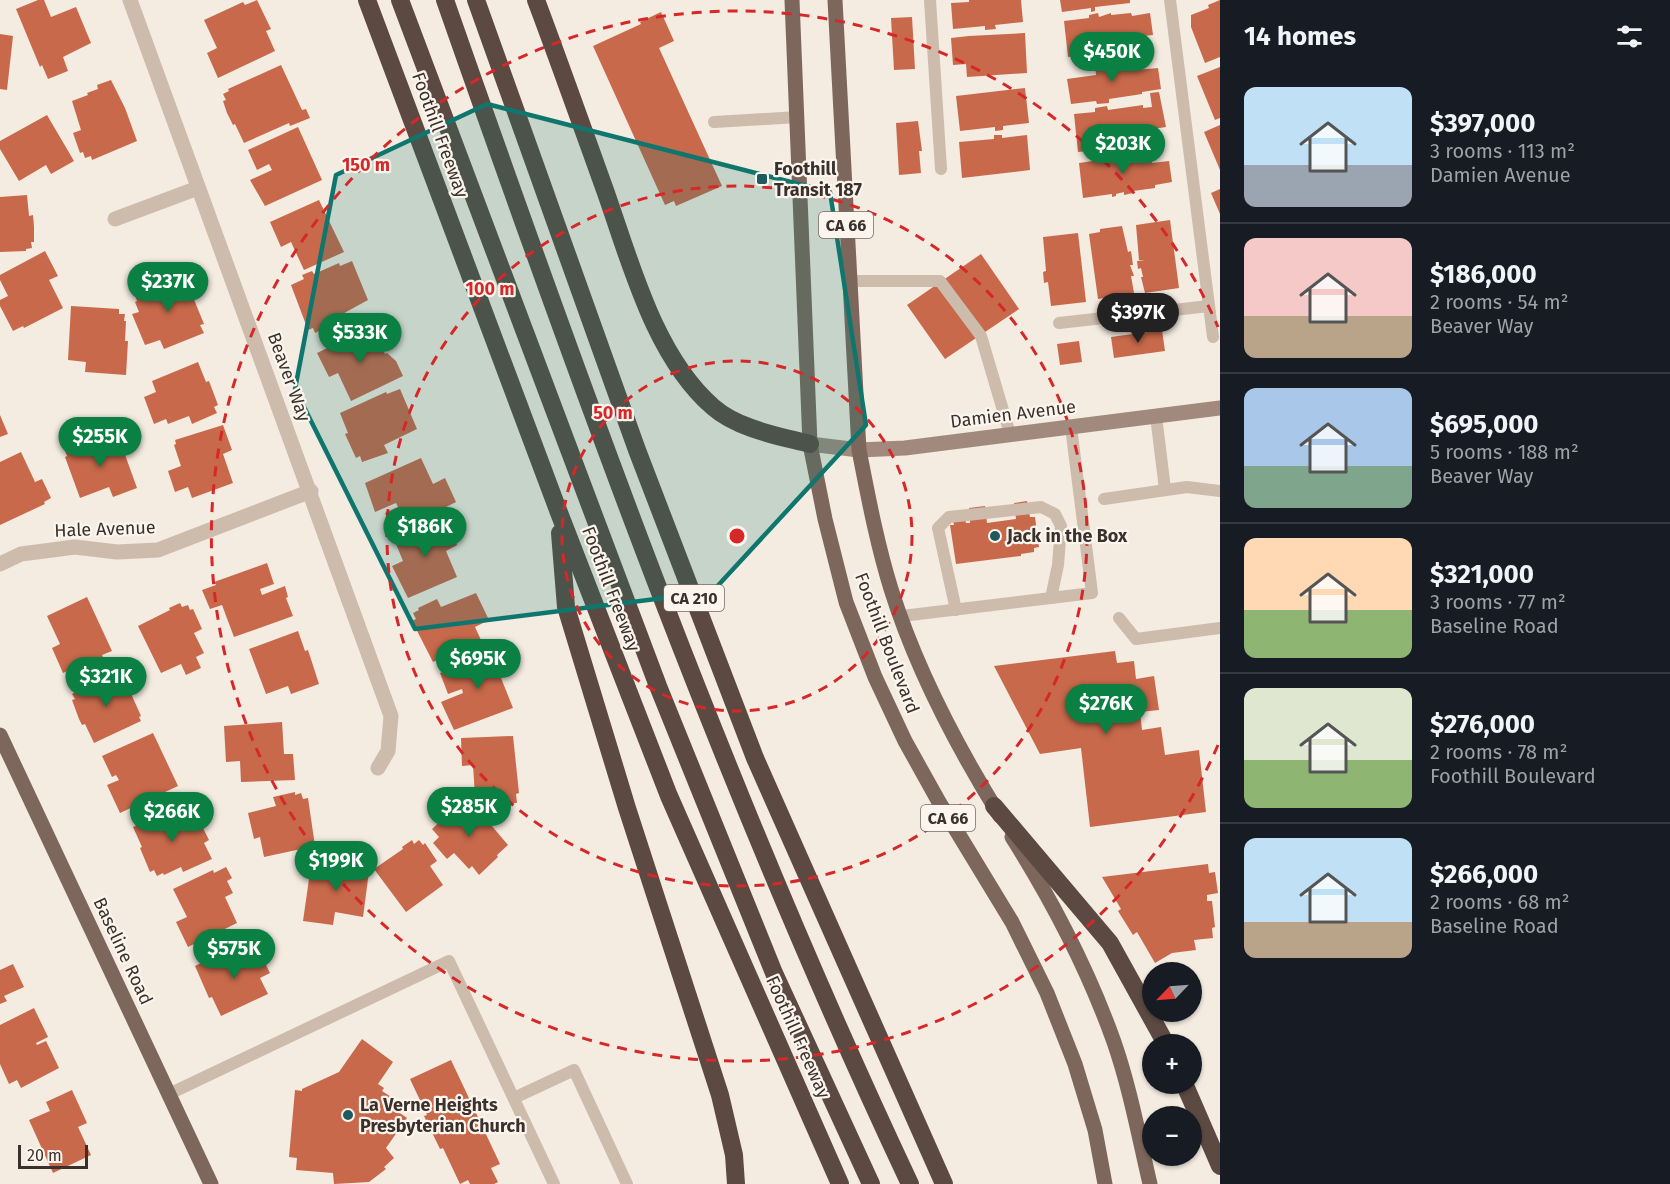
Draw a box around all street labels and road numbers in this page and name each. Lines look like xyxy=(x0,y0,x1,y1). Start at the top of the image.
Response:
street label: Foothill Freeway xyxy=(407,69,473,201)
road number: CA 66 xyxy=(819,212,873,238)
street label: Beaver Way xyxy=(263,329,315,425)
street label: Damien Avenue xyxy=(949,395,1077,433)
street label: Hale Avenue xyxy=(54,516,156,542)
street label: Foothill Freeway xyxy=(577,523,645,655)
street label: Foothill Boulevard xyxy=(850,569,924,717)
road number: CA 210 xyxy=(664,585,724,611)
road number: CA 66 xyxy=(921,805,975,831)
street label: Baseline Road xyxy=(89,894,157,1008)
street label: Foothill Freeway xyxy=(761,972,835,1102)

